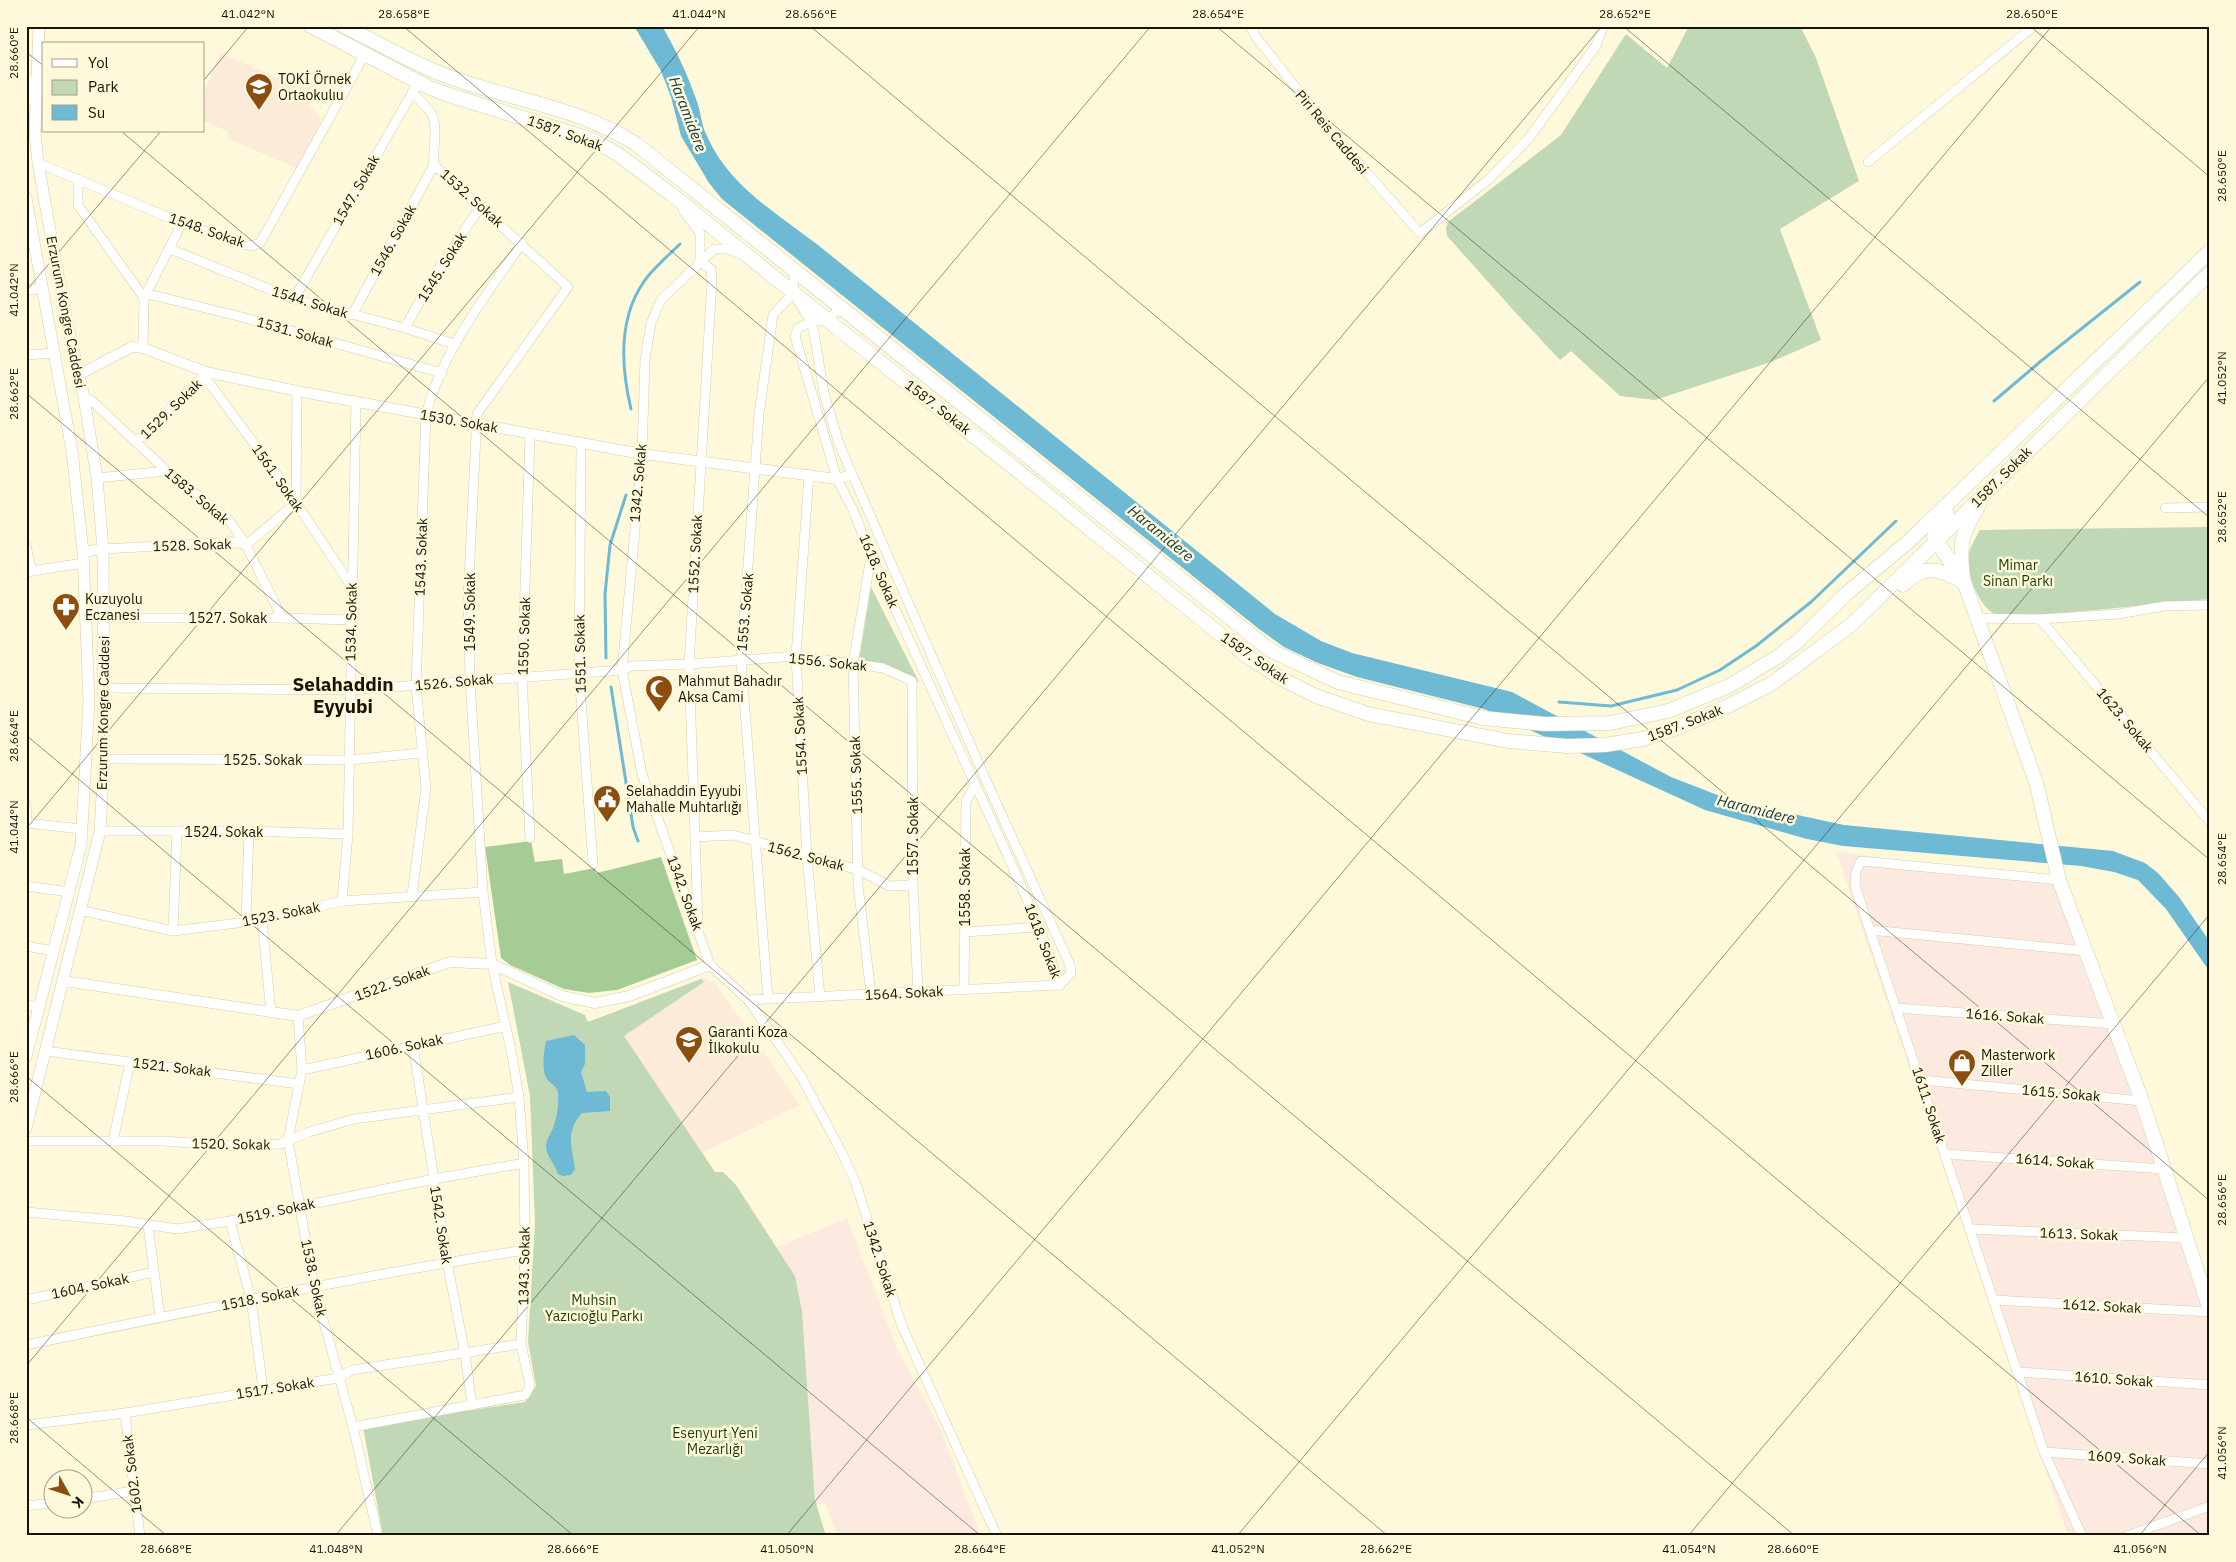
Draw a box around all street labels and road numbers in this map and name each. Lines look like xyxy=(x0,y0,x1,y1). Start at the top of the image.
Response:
street label: Piri Reis Caddesi xyxy=(1292,86,1372,178)
street label: 1587. Sokak xyxy=(525,111,606,155)
street label: 1547. Sokak xyxy=(328,151,384,229)
street label: 1532. Sokak xyxy=(437,165,508,231)
street label: 1546. Sokak xyxy=(366,201,420,279)
street label: 1548. Sokak xyxy=(167,209,248,252)
street label: 1545. Sokak xyxy=(413,228,471,305)
street label: Erzurum Kongre Caddesi xyxy=(42,234,90,390)
street label: 1544. Sokak xyxy=(270,282,351,322)
street label: 1531. Sokak xyxy=(255,312,336,352)
street label: 1529. Sokak xyxy=(136,375,206,443)
street label: 1587. Sokak xyxy=(901,376,975,439)
street label: 1530. Sokak xyxy=(419,405,500,437)
street label: 1561. Sokak xyxy=(248,441,308,516)
street label: 1342. Sokak xyxy=(626,442,650,523)
street label: 1587. Sokak xyxy=(1967,442,2036,511)
street label: 1583. Sokak xyxy=(161,464,233,529)
street label: 1552. Sokak xyxy=(684,514,706,594)
street label: 1543. Sokak xyxy=(411,517,431,597)
street label: 1618. Sokak xyxy=(855,531,903,611)
street label: 1528. Sokak xyxy=(152,535,232,555)
street label: 1553. Sokak xyxy=(733,571,757,652)
street label: 1549. Sokak xyxy=(461,572,479,651)
street label: 1534. Sokak xyxy=(341,582,361,662)
street label: 1550. Sokak xyxy=(514,596,534,676)
street label: 1527. Sokak xyxy=(189,609,268,627)
street label: 1551. Sokak xyxy=(570,614,590,694)
street label: 1587. Sokak xyxy=(1218,628,1293,688)
street label: Erzurum Kongre Caddesi xyxy=(93,636,113,790)
street label: 1556. Sokak xyxy=(788,649,869,675)
street label: 1526. Sokak xyxy=(414,670,495,694)
street label: 1623. Sokak xyxy=(2093,684,2158,756)
street label: 1554. Sokak xyxy=(789,696,811,776)
street label: 1587. Sokak xyxy=(1645,700,1726,746)
street label: 1555. Sokak xyxy=(846,735,866,815)
street label: 1525. Sokak xyxy=(224,751,303,769)
street label: 1557. Sokak xyxy=(904,796,922,875)
street label: 1524. Sokak xyxy=(185,823,264,841)
street label: 1562. Sokak xyxy=(766,837,847,875)
street label: 1558. Sokak xyxy=(956,847,974,926)
street label: 1342. Sokak xyxy=(663,853,707,934)
street label: 1523. Sokak xyxy=(241,898,322,930)
street label: 1618. Sokak xyxy=(1020,901,1066,982)
street label: 1522. Sokak xyxy=(352,961,433,1005)
street label: 1564. Sokak xyxy=(864,982,944,1004)
street label: 1616. Sokak xyxy=(1965,1004,2046,1028)
street label: 1606. Sokak xyxy=(364,1030,445,1064)
street label: 1521. Sokak xyxy=(132,1053,213,1081)
street label: 1611. Sokak xyxy=(1908,1065,1950,1146)
street label: 1615. Sokak xyxy=(2021,1081,2102,1105)
street label: 1520. Sokak xyxy=(191,1134,271,1154)
street label: 1614. Sokak xyxy=(2015,1149,2096,1173)
street label: 1542. Sokak xyxy=(426,1185,456,1266)
street label: 1519. Sokak xyxy=(236,1194,317,1228)
street label: 1342. Sokak xyxy=(859,1219,901,1300)
street label: 1613. Sokak xyxy=(2039,1224,2119,1244)
street label: 1343. Sokak xyxy=(514,1226,534,1306)
street label: 1538. Sokak xyxy=(297,1238,331,1319)
street label: 1604. Sokak xyxy=(50,1269,131,1303)
street label: 1518. Sokak xyxy=(220,1282,301,1314)
street label: 1612. Sokak xyxy=(2062,1295,2142,1317)
street label: 1610. Sokak xyxy=(2074,1367,2155,1391)
street label: 1517. Sokak xyxy=(235,1373,316,1403)
street label: 1602. Sokak xyxy=(118,1433,146,1514)
street label: 1609. Sokak xyxy=(2087,1446,2168,1470)

